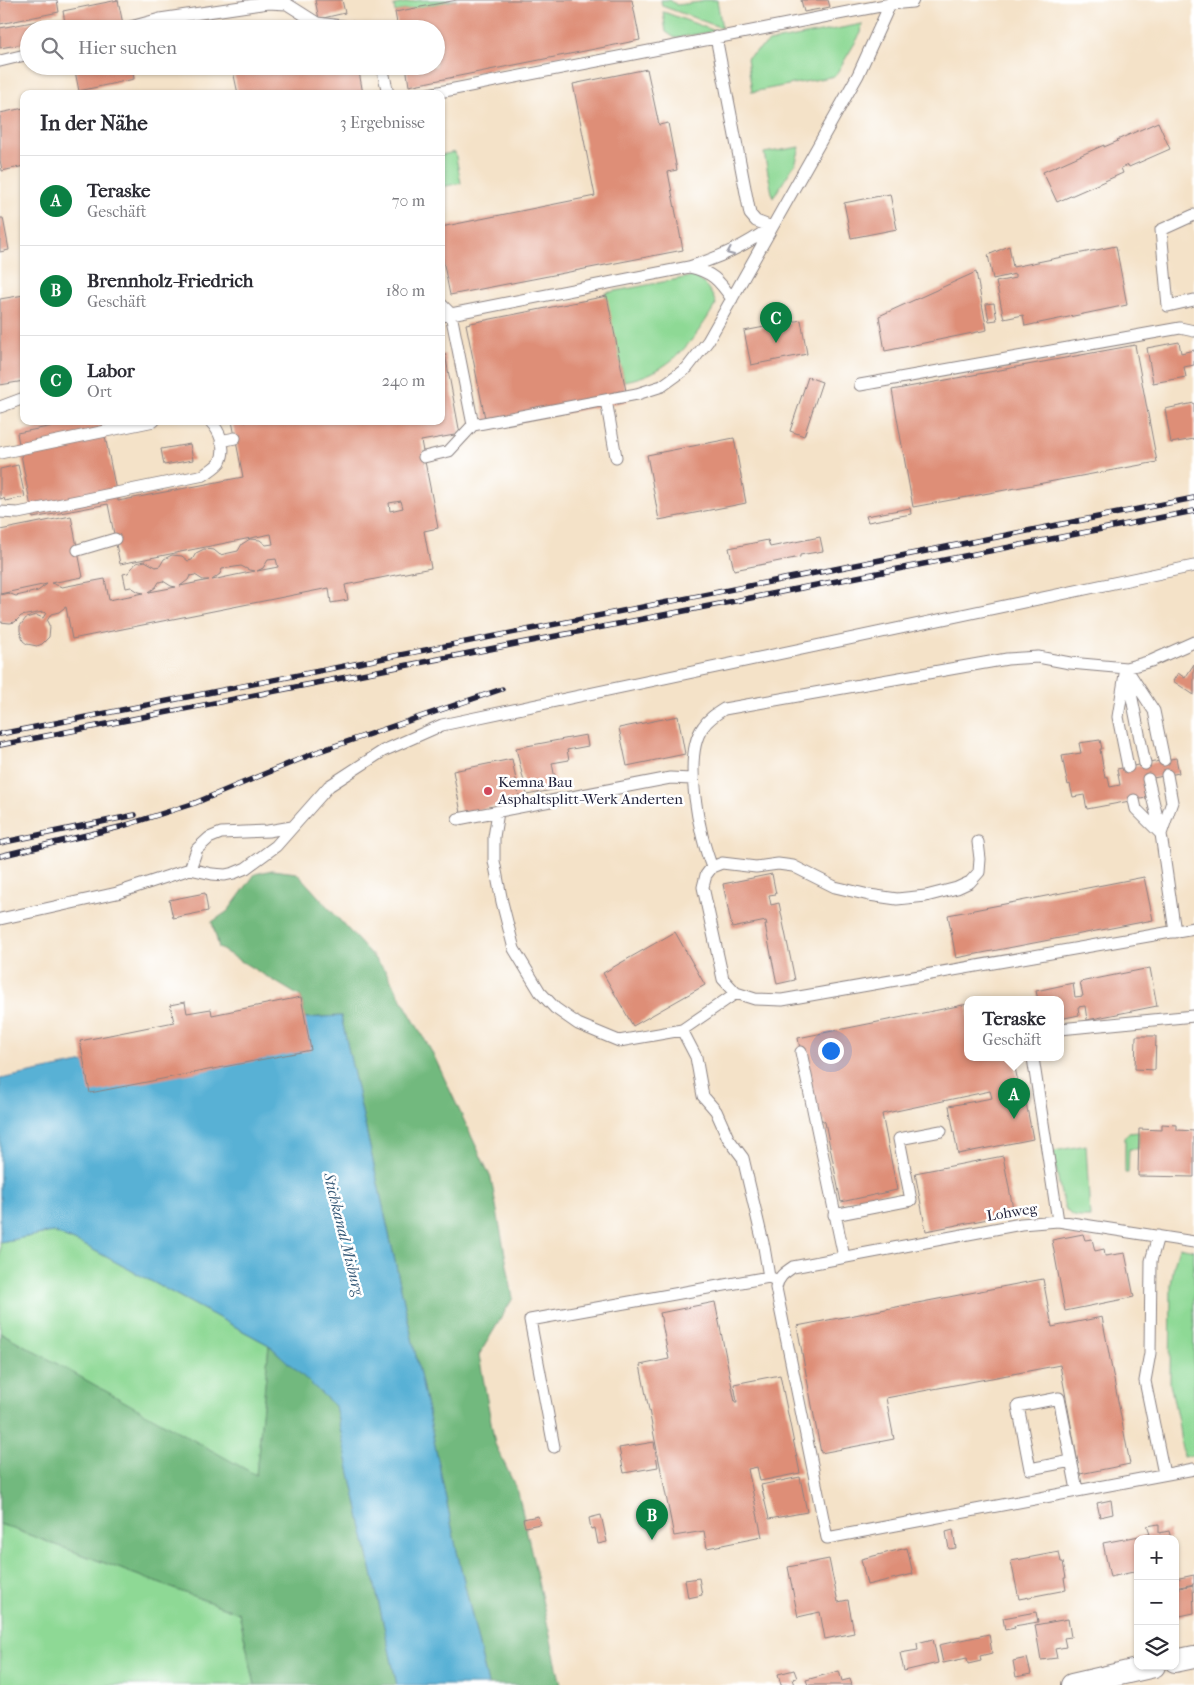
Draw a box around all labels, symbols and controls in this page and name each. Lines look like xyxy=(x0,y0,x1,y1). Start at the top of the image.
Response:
search box xyxy=(20,20,445,75)
icon: search xyxy=(38,34,66,62)
text: Hier suchen xyxy=(78,37,177,59)
text: In der Nähe xyxy=(40,111,148,135)
text: 3 Ergebnisse xyxy=(340,113,425,132)
text: Teraske xyxy=(87,180,150,202)
text: A xyxy=(51,191,61,210)
text: 70 m xyxy=(392,191,425,210)
text: Geschäft xyxy=(87,202,147,221)
one-way arrow xyxy=(726,245,735,256)
text: Brennholz-Friedrich xyxy=(87,270,253,292)
text: B xyxy=(51,281,61,300)
text: 180 m xyxy=(386,281,425,300)
text: Geschäft xyxy=(87,292,147,311)
pin: C xyxy=(760,302,792,343)
text: Labor xyxy=(87,360,135,382)
text: C xyxy=(51,371,61,390)
text: 240 m xyxy=(382,371,425,390)
text: Ort xyxy=(87,382,112,401)
place label: Kemna Bau Asphaltsplitt-Werk Anderten xyxy=(497,773,683,808)
marker: Kemna Bau Asphaltsplitt-Werk Anderten xyxy=(482,785,494,797)
popup xyxy=(964,996,1064,1061)
text: Teraske xyxy=(982,1008,1046,1030)
text: Geschäft xyxy=(982,1030,1042,1049)
your location xyxy=(818,1038,844,1064)
pin: A xyxy=(998,1078,1030,1119)
water label: Stichkanal Misburg xyxy=(319,1170,369,1298)
street label: Lohweg xyxy=(985,1199,1040,1225)
pin: B xyxy=(636,1499,668,1540)
map controls xyxy=(1134,1535,1179,1670)
button: + xyxy=(1134,1535,1179,1580)
button: − xyxy=(1134,1580,1179,1625)
button: layers xyxy=(1134,1625,1179,1670)

